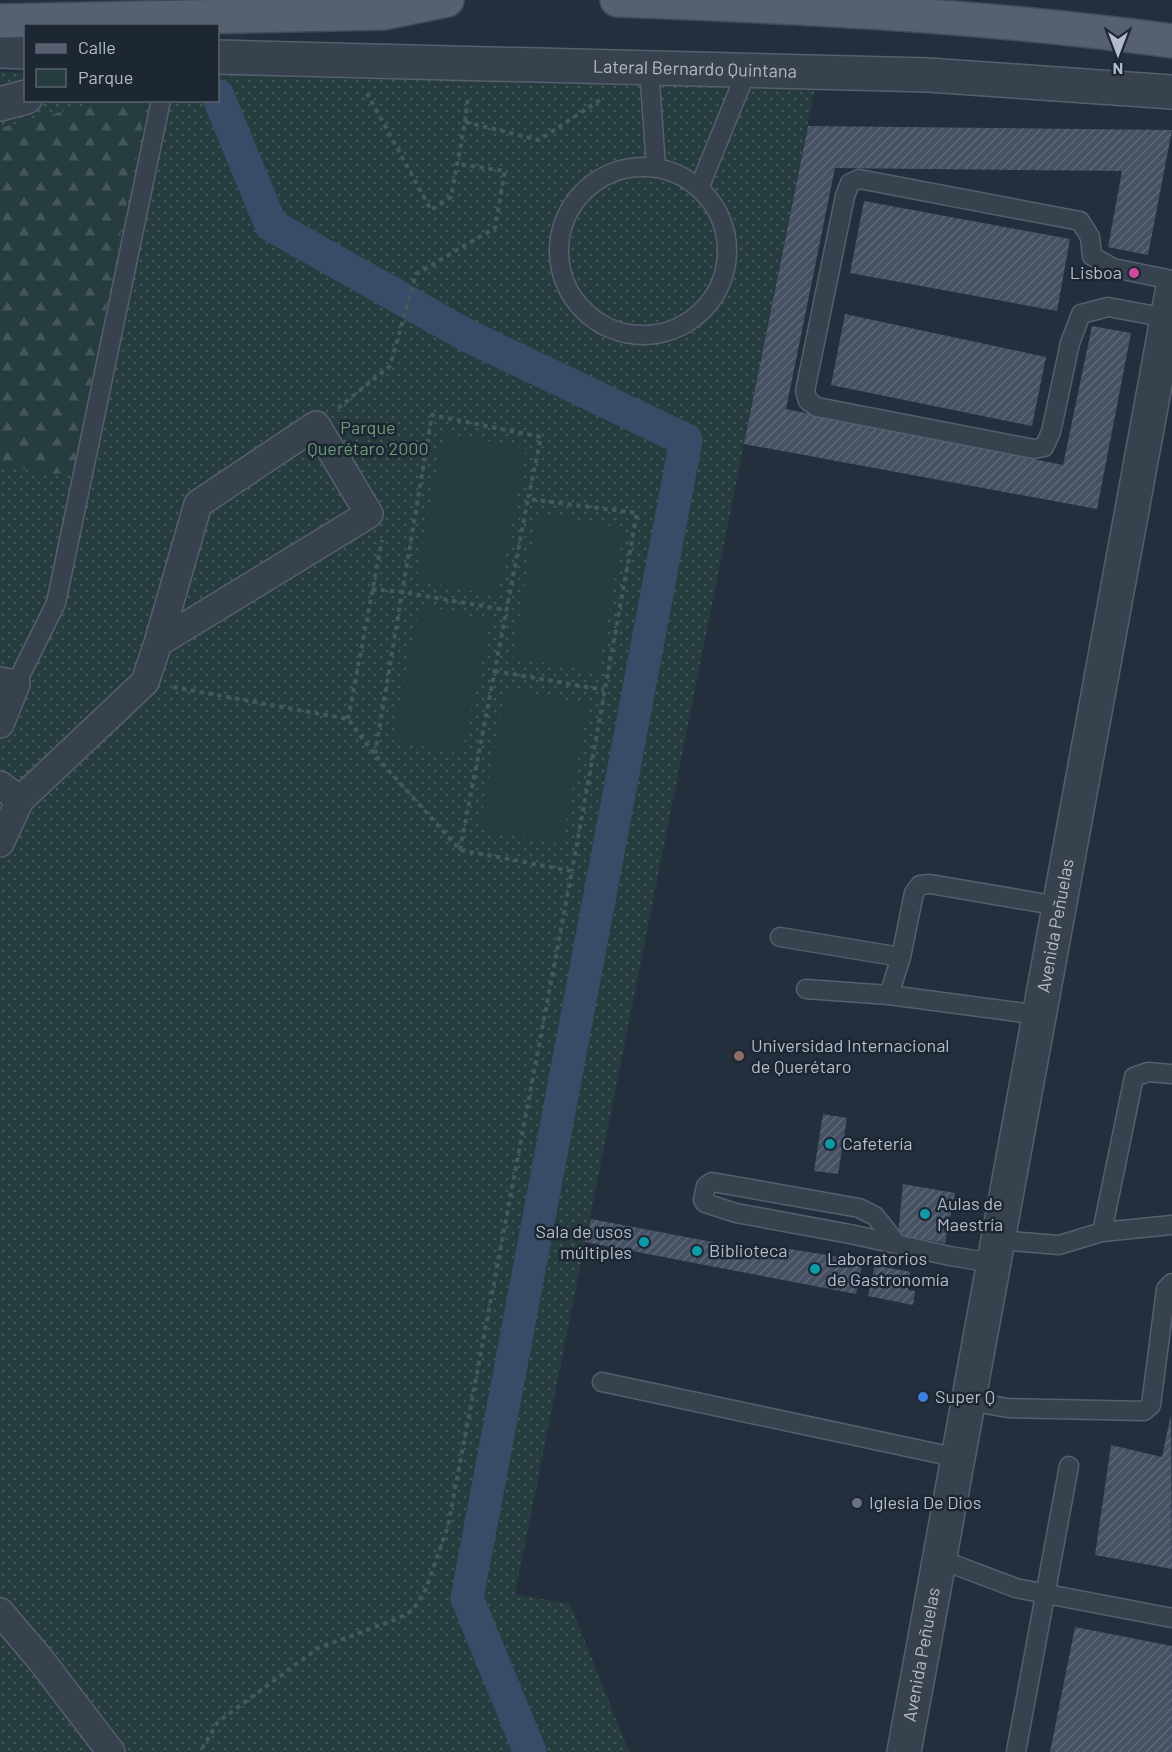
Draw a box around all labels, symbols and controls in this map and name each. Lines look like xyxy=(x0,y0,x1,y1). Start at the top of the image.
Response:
legend xyxy=(24,24,219,102)
north arrow xyxy=(1088,24,1148,84)
text: Calle xyxy=(78,36,116,58)
street label: Lateral Bernardo Quintana xyxy=(593,55,797,82)
text: N xyxy=(1113,60,1123,79)
text: Parque xyxy=(78,66,133,88)
place label: Lisboa xyxy=(1070,261,1122,283)
marker: Lisboa xyxy=(1127,266,1141,280)
park label: Parque Querétaro 2000 xyxy=(307,416,429,459)
street label: Avenida Peñuelas xyxy=(1032,857,1078,995)
place label: Universidad Internacional de Querétaro xyxy=(751,1034,950,1077)
marker: Universidad Internacional de Querétaro xyxy=(732,1049,746,1063)
place label: Cafetería xyxy=(842,1132,912,1154)
marker: Cafetería xyxy=(823,1137,837,1151)
place label: Aulas de Maestría xyxy=(937,1192,1003,1235)
marker: Aulas de Maestría xyxy=(918,1207,932,1221)
place label: Sala de usos múltiples xyxy=(536,1220,632,1263)
marker: Sala de usos múltiples xyxy=(637,1235,651,1249)
place label: Biblioteca xyxy=(709,1239,788,1261)
marker: Biblioteca xyxy=(690,1244,704,1258)
place label: Laboratorios de Gastronomía xyxy=(827,1247,949,1290)
marker: Laboratorios de Gastronomía xyxy=(808,1262,822,1276)
place label: Super Q xyxy=(935,1385,995,1407)
marker: Super Q xyxy=(916,1390,930,1404)
place label: Iglesia De Dios xyxy=(869,1491,981,1513)
marker: Iglesia De Dios xyxy=(850,1496,864,1510)
street label: Avenida Peñuelas xyxy=(898,1585,944,1723)

